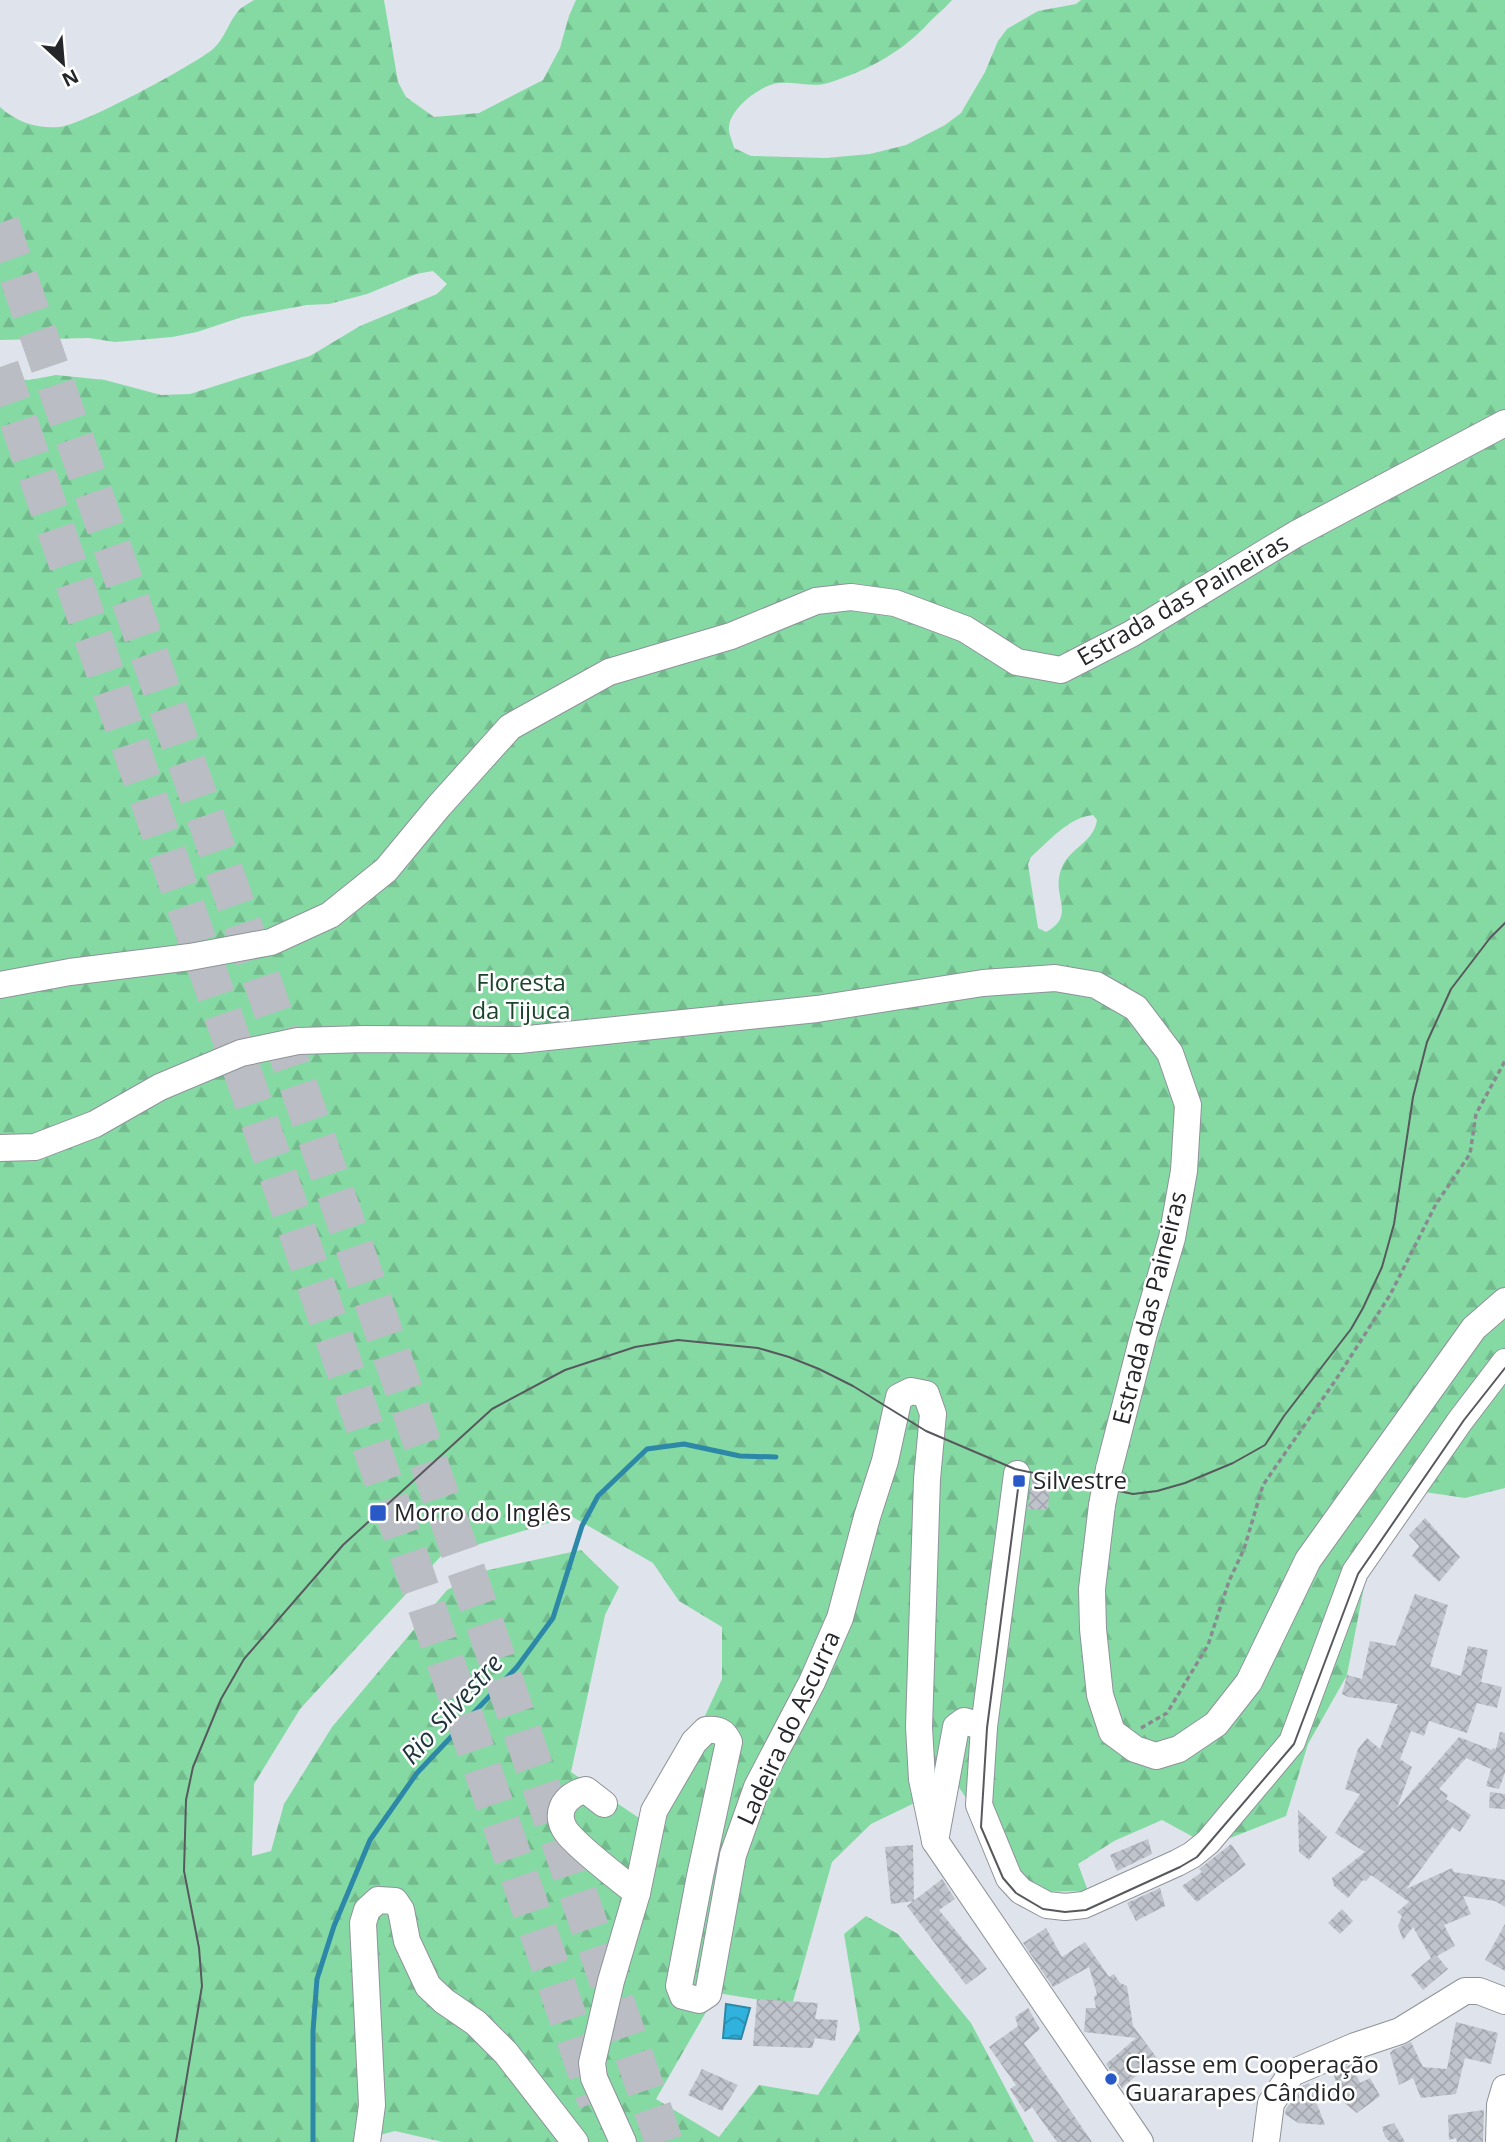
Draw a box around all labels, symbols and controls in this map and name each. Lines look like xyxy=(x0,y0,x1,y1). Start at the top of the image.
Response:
north arrow xyxy=(28,28,98,98)
text: N xyxy=(58,63,83,93)
street label: Estrada das Paineiras xyxy=(1070,525,1294,673)
park label: Floresta da Tijuca xyxy=(471,965,571,1026)
street label: Estrada das Paineiras xyxy=(1104,1188,1193,1428)
place label: Silvestre xyxy=(1033,1463,1127,1496)
marker: Silvestre xyxy=(1011,1473,1027,1489)
place label: Morro do Inglês xyxy=(394,1495,571,1528)
marker: Morro do Inglês xyxy=(368,1503,388,1523)
street label: Ladeira do Ascurra xyxy=(728,1625,847,1830)
water label: Rio Silvestre xyxy=(392,1645,510,1771)
place label: Classe em Cooperação Guararapes Cândido xyxy=(1125,2047,1379,2108)
marker: Classe em Cooperação Guararapes Cândido xyxy=(1103,2071,1119,2087)

